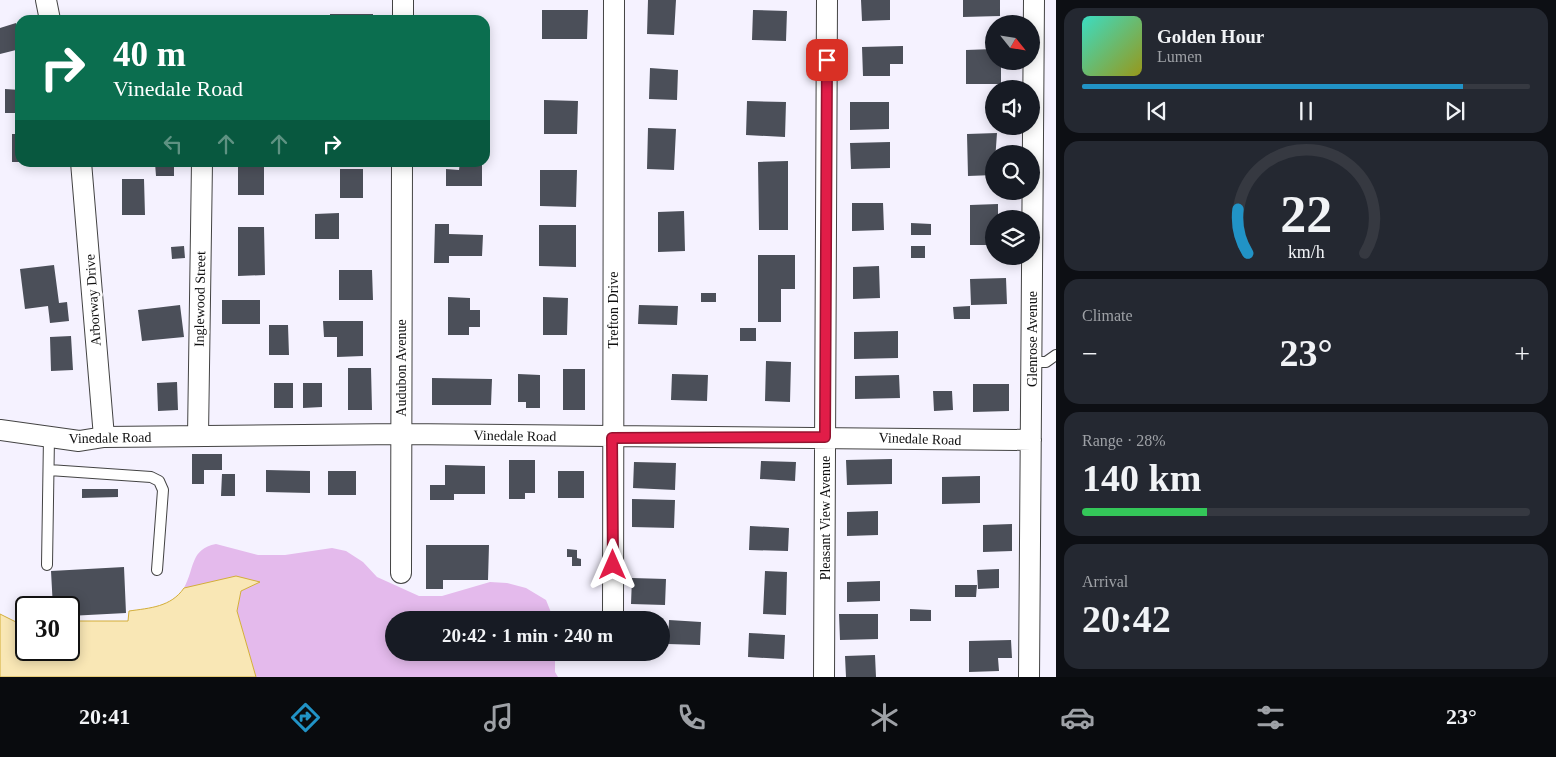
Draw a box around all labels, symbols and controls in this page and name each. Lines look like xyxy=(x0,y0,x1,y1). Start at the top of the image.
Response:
north arrow xyxy=(985,15,1040,70)
map controls xyxy=(985,15,1040,265)
text: Golden Hour xyxy=(1157,26,1264,47)
icon: right xyxy=(30,35,95,100)
text: 40 m xyxy=(113,35,186,74)
pin xyxy=(806,39,848,81)
icon: arrive xyxy=(813,46,841,74)
text: Lumen xyxy=(1157,48,1202,65)
text: Vinedale Road xyxy=(113,76,243,101)
button: sound xyxy=(985,80,1040,135)
icon: previous xyxy=(1143,97,1171,125)
icon: pause xyxy=(1292,97,1320,125)
icon: next xyxy=(1441,97,1469,125)
icon: left xyxy=(159,130,187,158)
icon: ahead xyxy=(212,130,240,158)
icon: ahead xyxy=(265,130,293,158)
icon: right xyxy=(318,130,346,158)
button: search xyxy=(985,145,1040,200)
text: 22 xyxy=(1280,186,1332,243)
button: layers xyxy=(985,210,1040,265)
text: km/h xyxy=(1288,242,1324,262)
street label: Inglewood Street xyxy=(192,251,208,347)
street label: Arborway Drive xyxy=(82,254,104,346)
street label: Trefton Drive xyxy=(606,272,621,348)
street label: Glenrose Avenue xyxy=(1025,291,1040,387)
text: Climate xyxy=(1082,307,1133,324)
street label: Audubon Avenue xyxy=(394,319,409,417)
text: 23° xyxy=(1279,332,1333,374)
text: − xyxy=(1082,338,1098,369)
text: + xyxy=(1514,338,1530,369)
street label: Vinedale Road xyxy=(474,428,556,444)
street label: Vinedale Road xyxy=(69,430,151,446)
street label: Vinedale Road xyxy=(878,430,962,448)
text: Range · 28% xyxy=(1082,432,1166,449)
street label: Pleasant View Avenue xyxy=(818,456,833,580)
text: 140 km xyxy=(1082,457,1201,499)
position arrow xyxy=(586,538,638,590)
text: Arrival xyxy=(1082,573,1128,590)
speed limit sign: 30 xyxy=(15,596,80,661)
text: 20:42 xyxy=(1082,598,1171,640)
text: 20:42 · 1 min · 240 m xyxy=(442,625,613,646)
icon: directions xyxy=(288,700,323,735)
icon: music xyxy=(481,700,516,735)
icon: phone xyxy=(674,700,709,735)
icon: climate xyxy=(867,700,902,735)
icon: car xyxy=(1060,700,1095,735)
icon: filters xyxy=(1253,700,1288,735)
text: 20:41 xyxy=(79,704,130,729)
text: 23° xyxy=(1446,704,1477,729)

